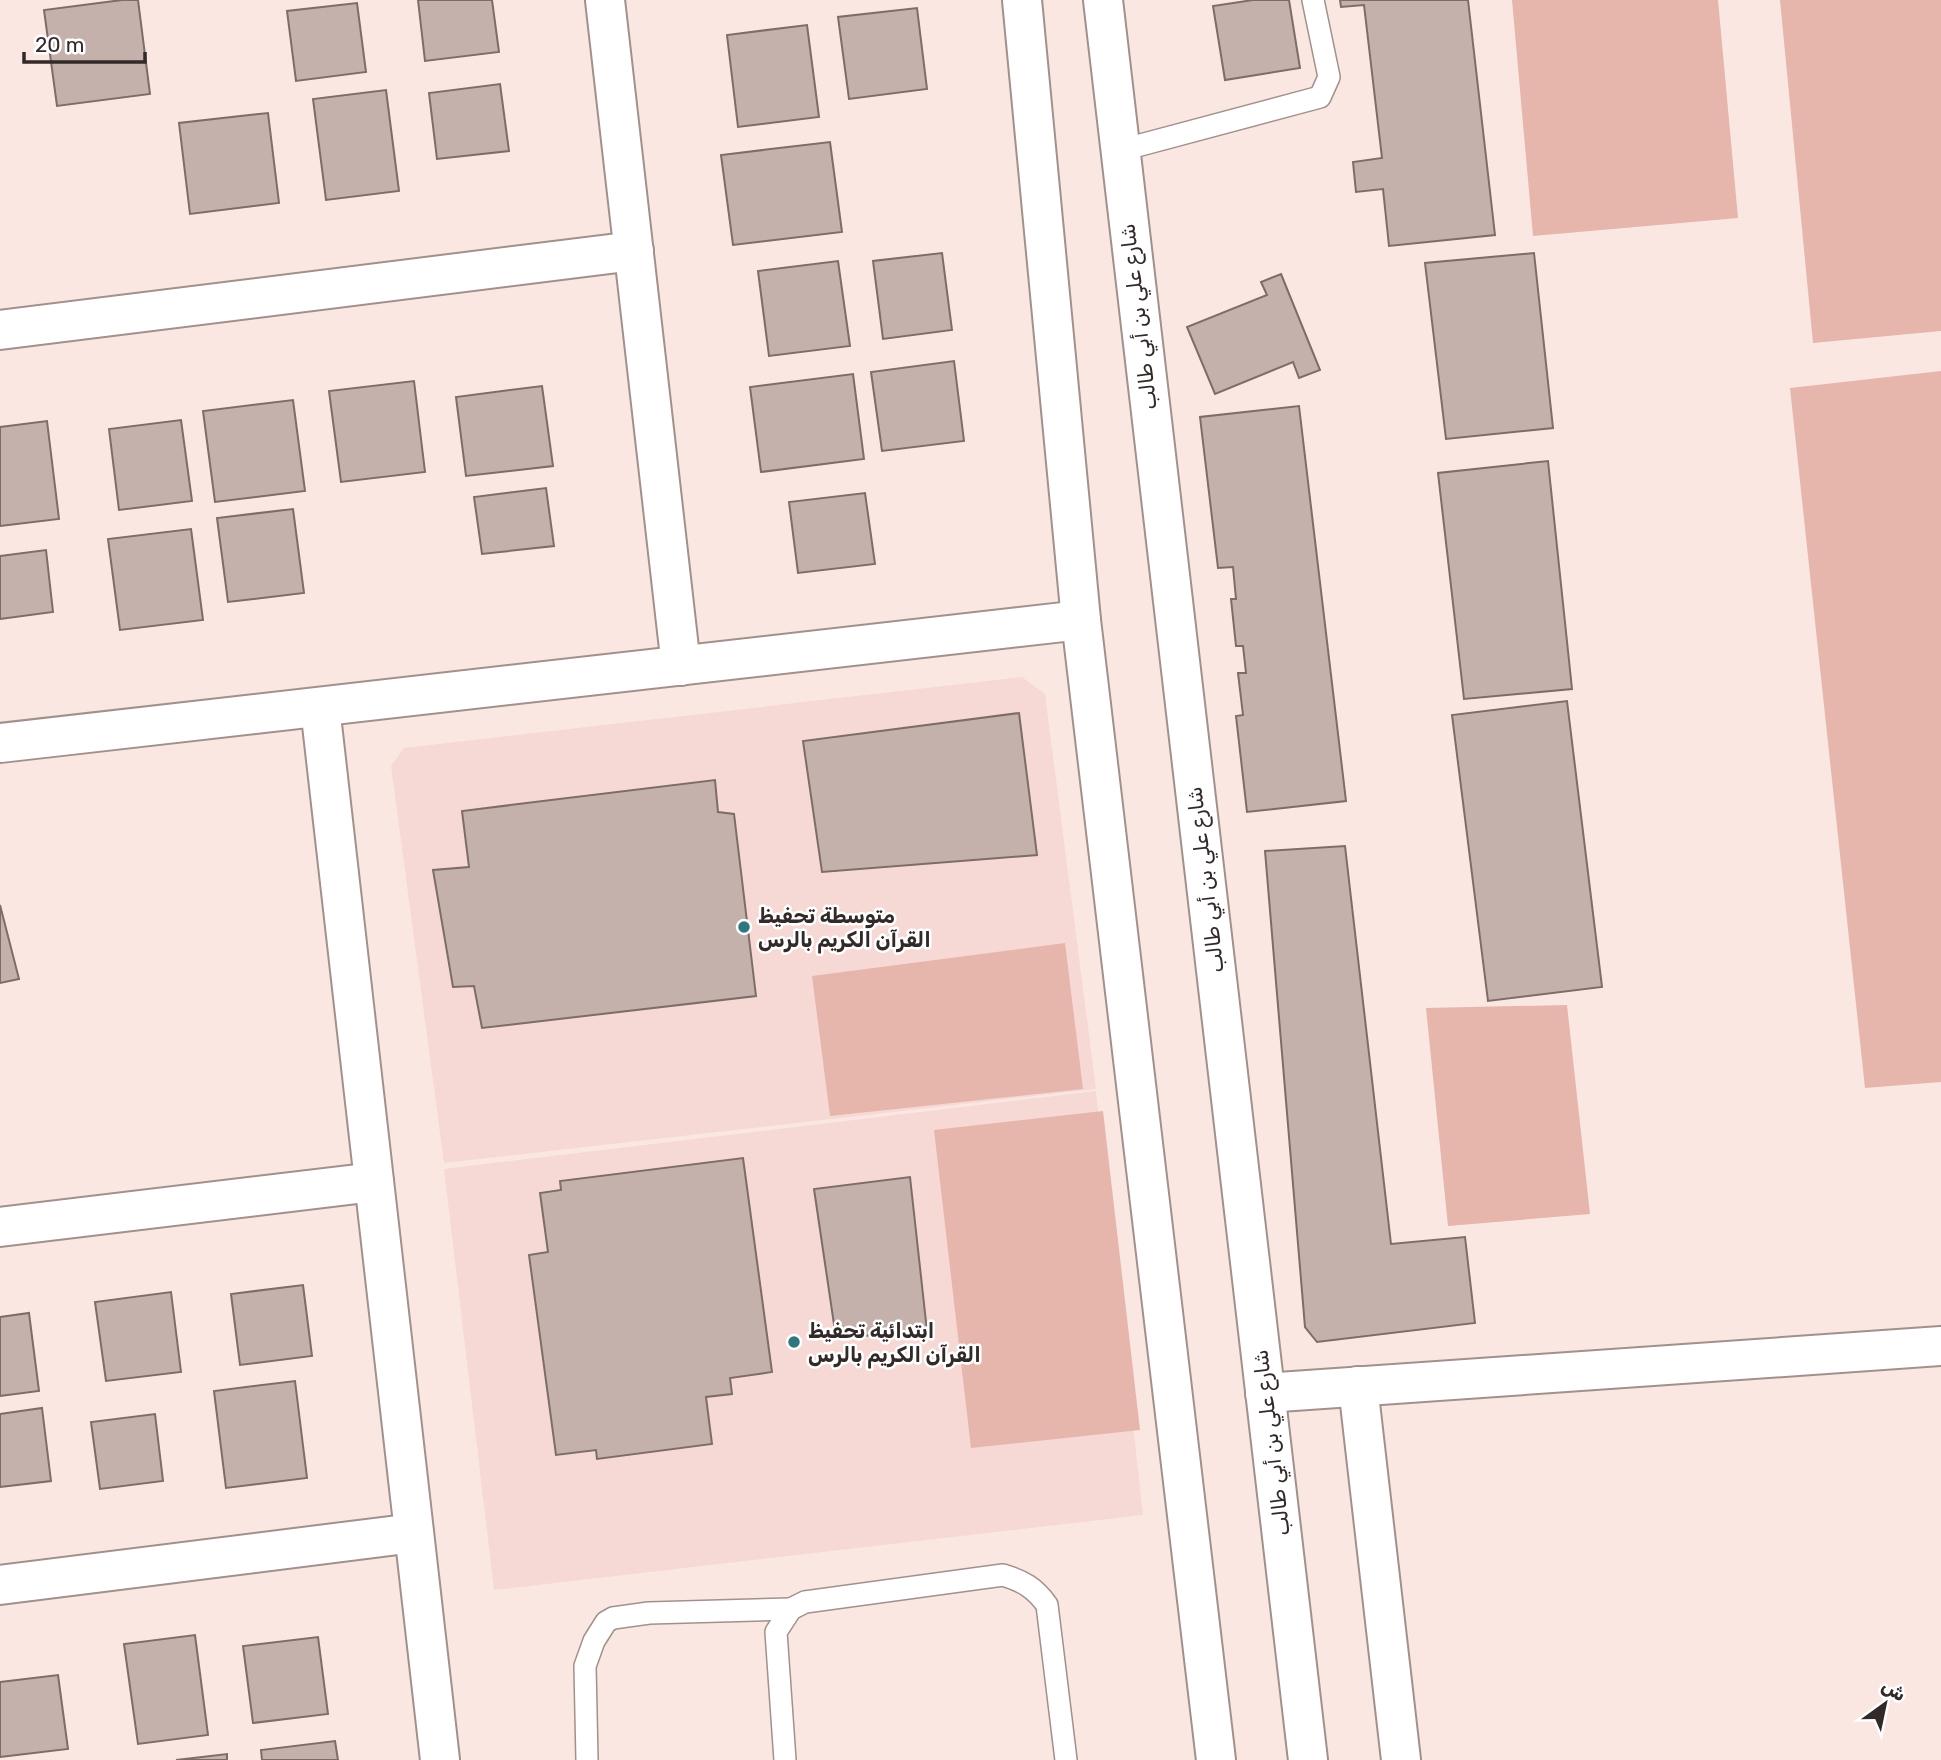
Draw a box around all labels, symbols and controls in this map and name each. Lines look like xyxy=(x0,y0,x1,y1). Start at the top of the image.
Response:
scale bar xyxy=(24,21,145,65)
text: 20 m xyxy=(35,32,84,57)
street label: شارع علي بن أبي طالب xyxy=(1114,222,1166,412)
street label: شارع علي بن أبي طالب xyxy=(1181,785,1233,975)
place label: متوسطة تحفيظ القرآن الكريم بالرس xyxy=(758,903,931,954)
marker: متوسطة تحفيظ القرآن الكريم بالرس xyxy=(736,919,752,935)
place label: ابتدائية تحفيظ القرآن الكريم بالرس xyxy=(808,1318,981,1369)
marker: ابتدائية تحفيظ القرآن الكريم بالرس xyxy=(786,1334,802,1350)
street label: شارع علي بن أبي طالب xyxy=(1247,1348,1299,1538)
north arrow xyxy=(1850,1669,1920,1739)
text: ش xyxy=(1878,1674,1910,1706)

